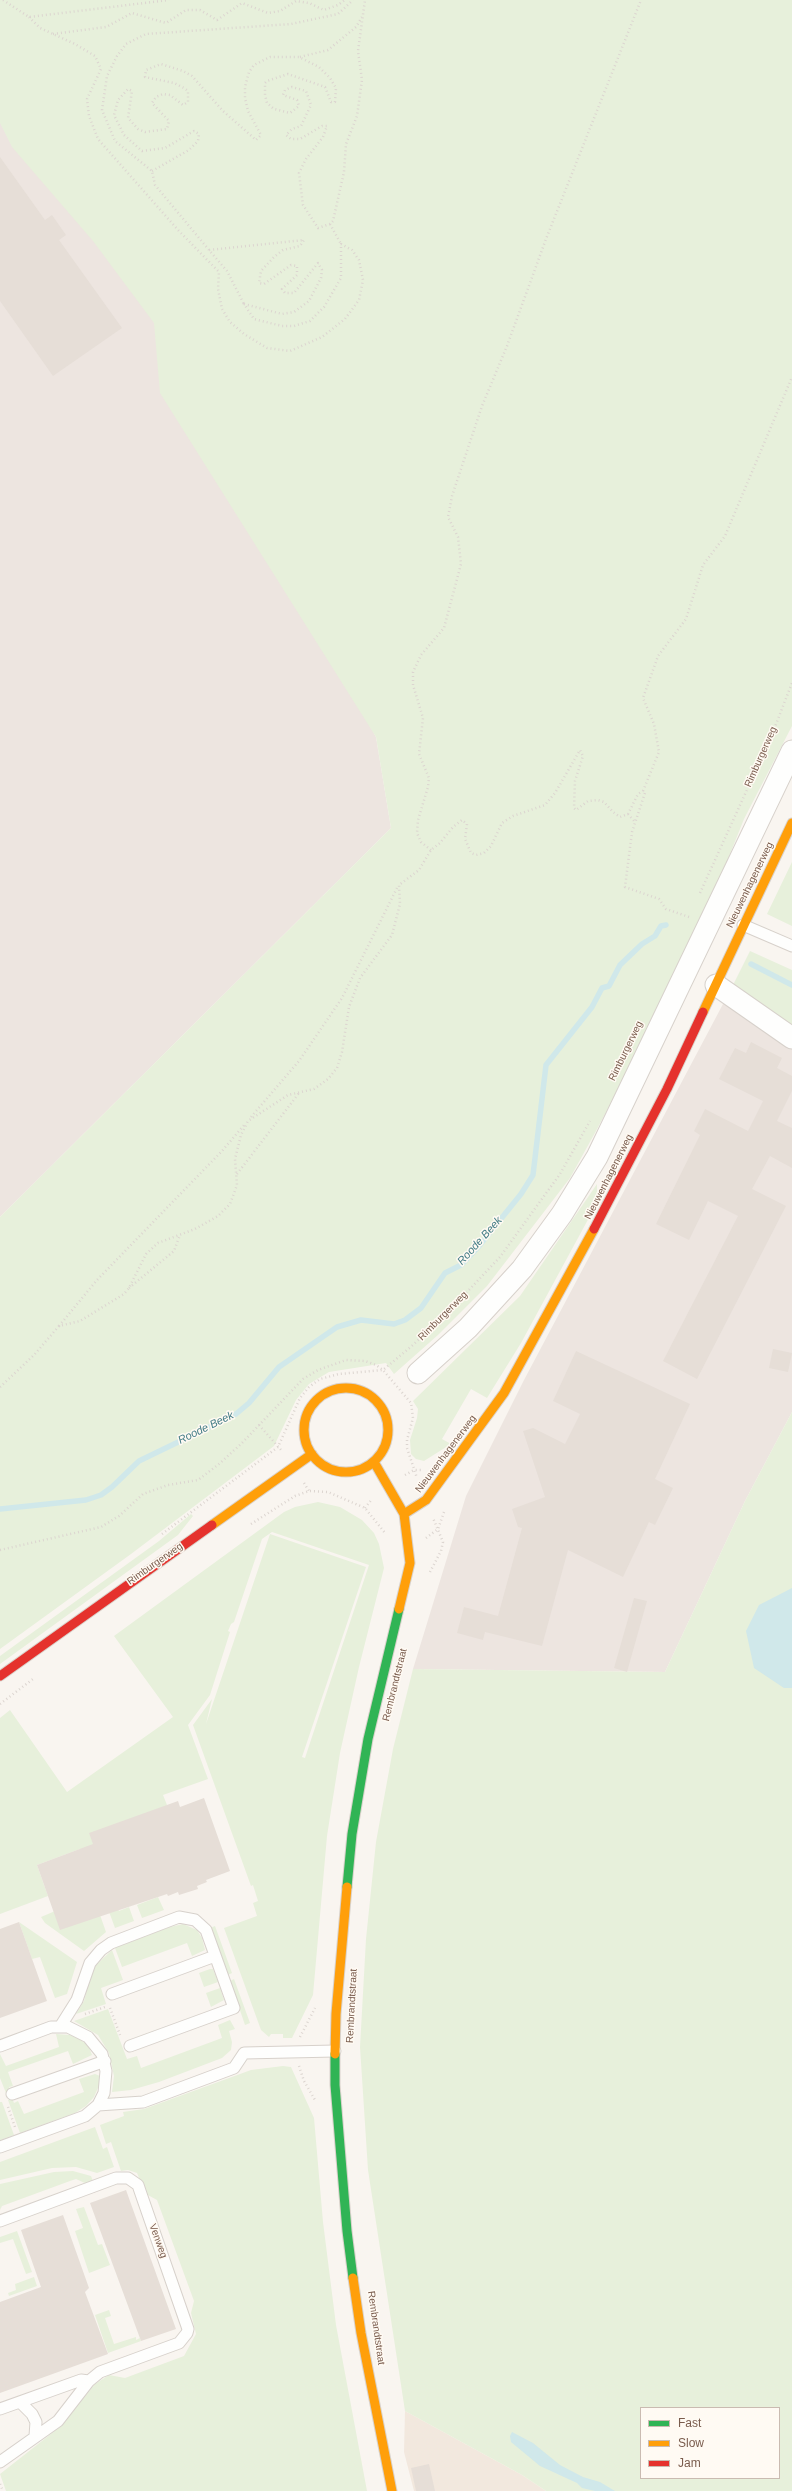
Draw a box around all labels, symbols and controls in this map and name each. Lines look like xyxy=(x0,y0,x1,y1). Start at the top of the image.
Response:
street label: Rimburgerweg xyxy=(742,725,780,789)
street label: Nieuwenhagenerweg xyxy=(724,840,776,930)
street label: Rimburgerweg xyxy=(606,1019,646,1083)
street label: Nieuwenhagenerweg xyxy=(582,1132,636,1222)
water label: Roode Beek xyxy=(455,1214,505,1268)
street label: Rimburgerweg xyxy=(416,1289,470,1343)
water label: Roode Beek xyxy=(176,1409,236,1447)
street label: Nieuwenhagenerweg xyxy=(413,1413,479,1495)
street label: Rimburgerweg xyxy=(125,1540,185,1588)
street label: Rembrandtstraat xyxy=(380,1647,410,1723)
street label: Rembrandtstraat xyxy=(344,1968,360,2044)
street label: Venweg xyxy=(146,2222,170,2260)
street label: Rembrandtstraat xyxy=(365,2290,387,2366)
legend xyxy=(640,2407,780,2479)
text: Fast xyxy=(678,2416,701,2430)
text: Slow xyxy=(678,2436,704,2450)
text: Jam xyxy=(678,2456,701,2470)

